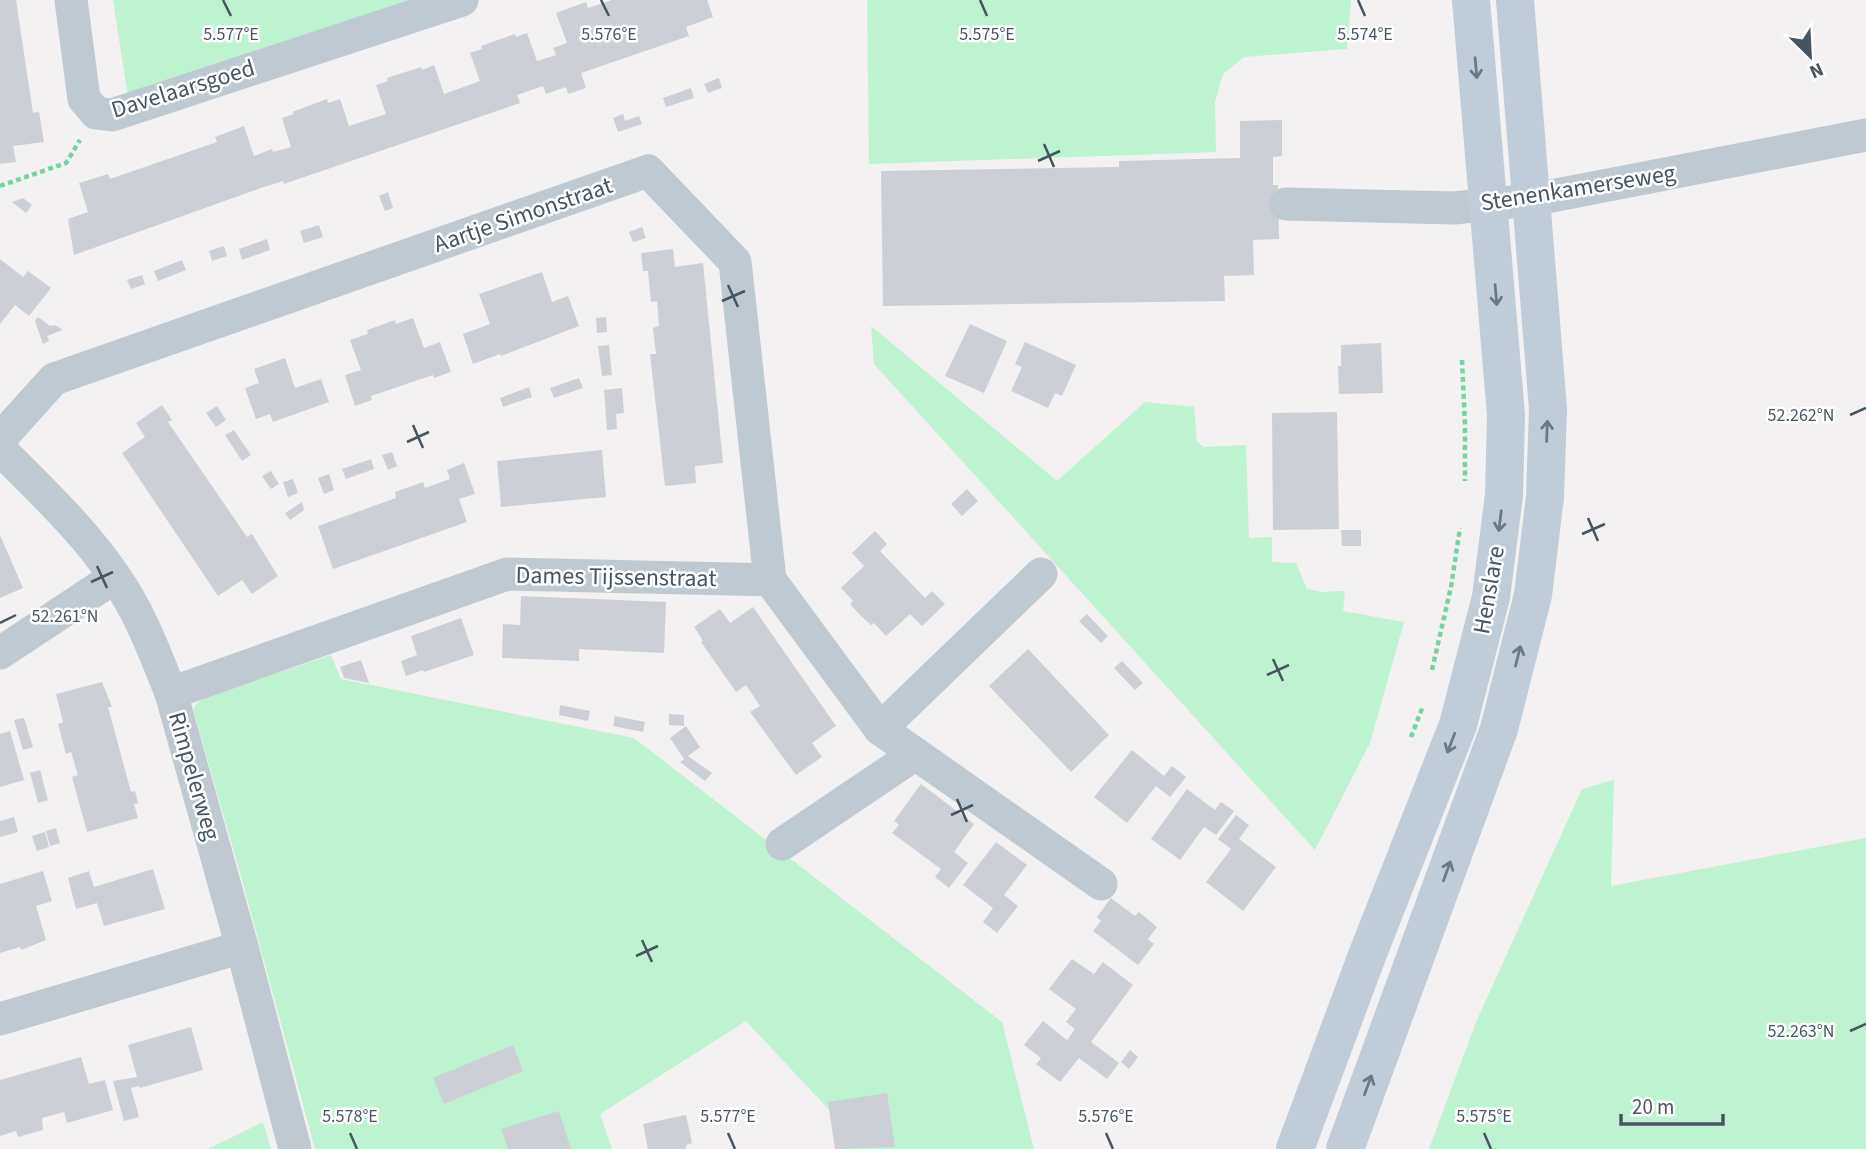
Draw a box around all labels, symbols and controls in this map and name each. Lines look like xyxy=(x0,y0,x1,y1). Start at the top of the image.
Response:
north arrow xyxy=(1775,21,1845,91)
text: 5.577°E xyxy=(203,22,259,47)
text: 5.576°E xyxy=(581,22,637,47)
text: 5.575°E xyxy=(959,22,1015,47)
text: 5.574°E xyxy=(1337,22,1393,47)
street label: Davelaarsgoed xyxy=(107,51,259,127)
text: N xyxy=(1805,55,1828,85)
one-way arrow xyxy=(1470,56,1483,79)
street label: Stenenkamerseweg xyxy=(1478,155,1678,221)
street label: Aartje Simonstraat xyxy=(429,168,617,262)
one-way arrow xyxy=(1490,283,1503,305)
text: 52.262°N xyxy=(1768,403,1834,428)
one-way arrow xyxy=(1540,419,1554,442)
one-way arrow xyxy=(1494,510,1507,532)
street label: Henslare xyxy=(1464,543,1514,637)
street label: Dames Tijssenstraat xyxy=(515,558,717,596)
text: 52.261°N xyxy=(32,604,98,629)
one-way arrow xyxy=(1512,645,1525,667)
street label: Rimpelerweg xyxy=(159,708,229,844)
one-way arrow xyxy=(1443,731,1456,753)
one-way arrow xyxy=(1442,861,1454,883)
text: 52.263°N xyxy=(1768,1019,1834,1044)
one-way arrow xyxy=(1363,1074,1375,1096)
scale bar xyxy=(1621,1082,1722,1126)
text: 20 m xyxy=(1632,1092,1674,1122)
text: 5.578°E xyxy=(322,1104,378,1129)
text: 5.577°E xyxy=(700,1104,756,1129)
text: 5.576°E xyxy=(1078,1104,1134,1129)
text: 5.575°E xyxy=(1456,1104,1512,1129)

